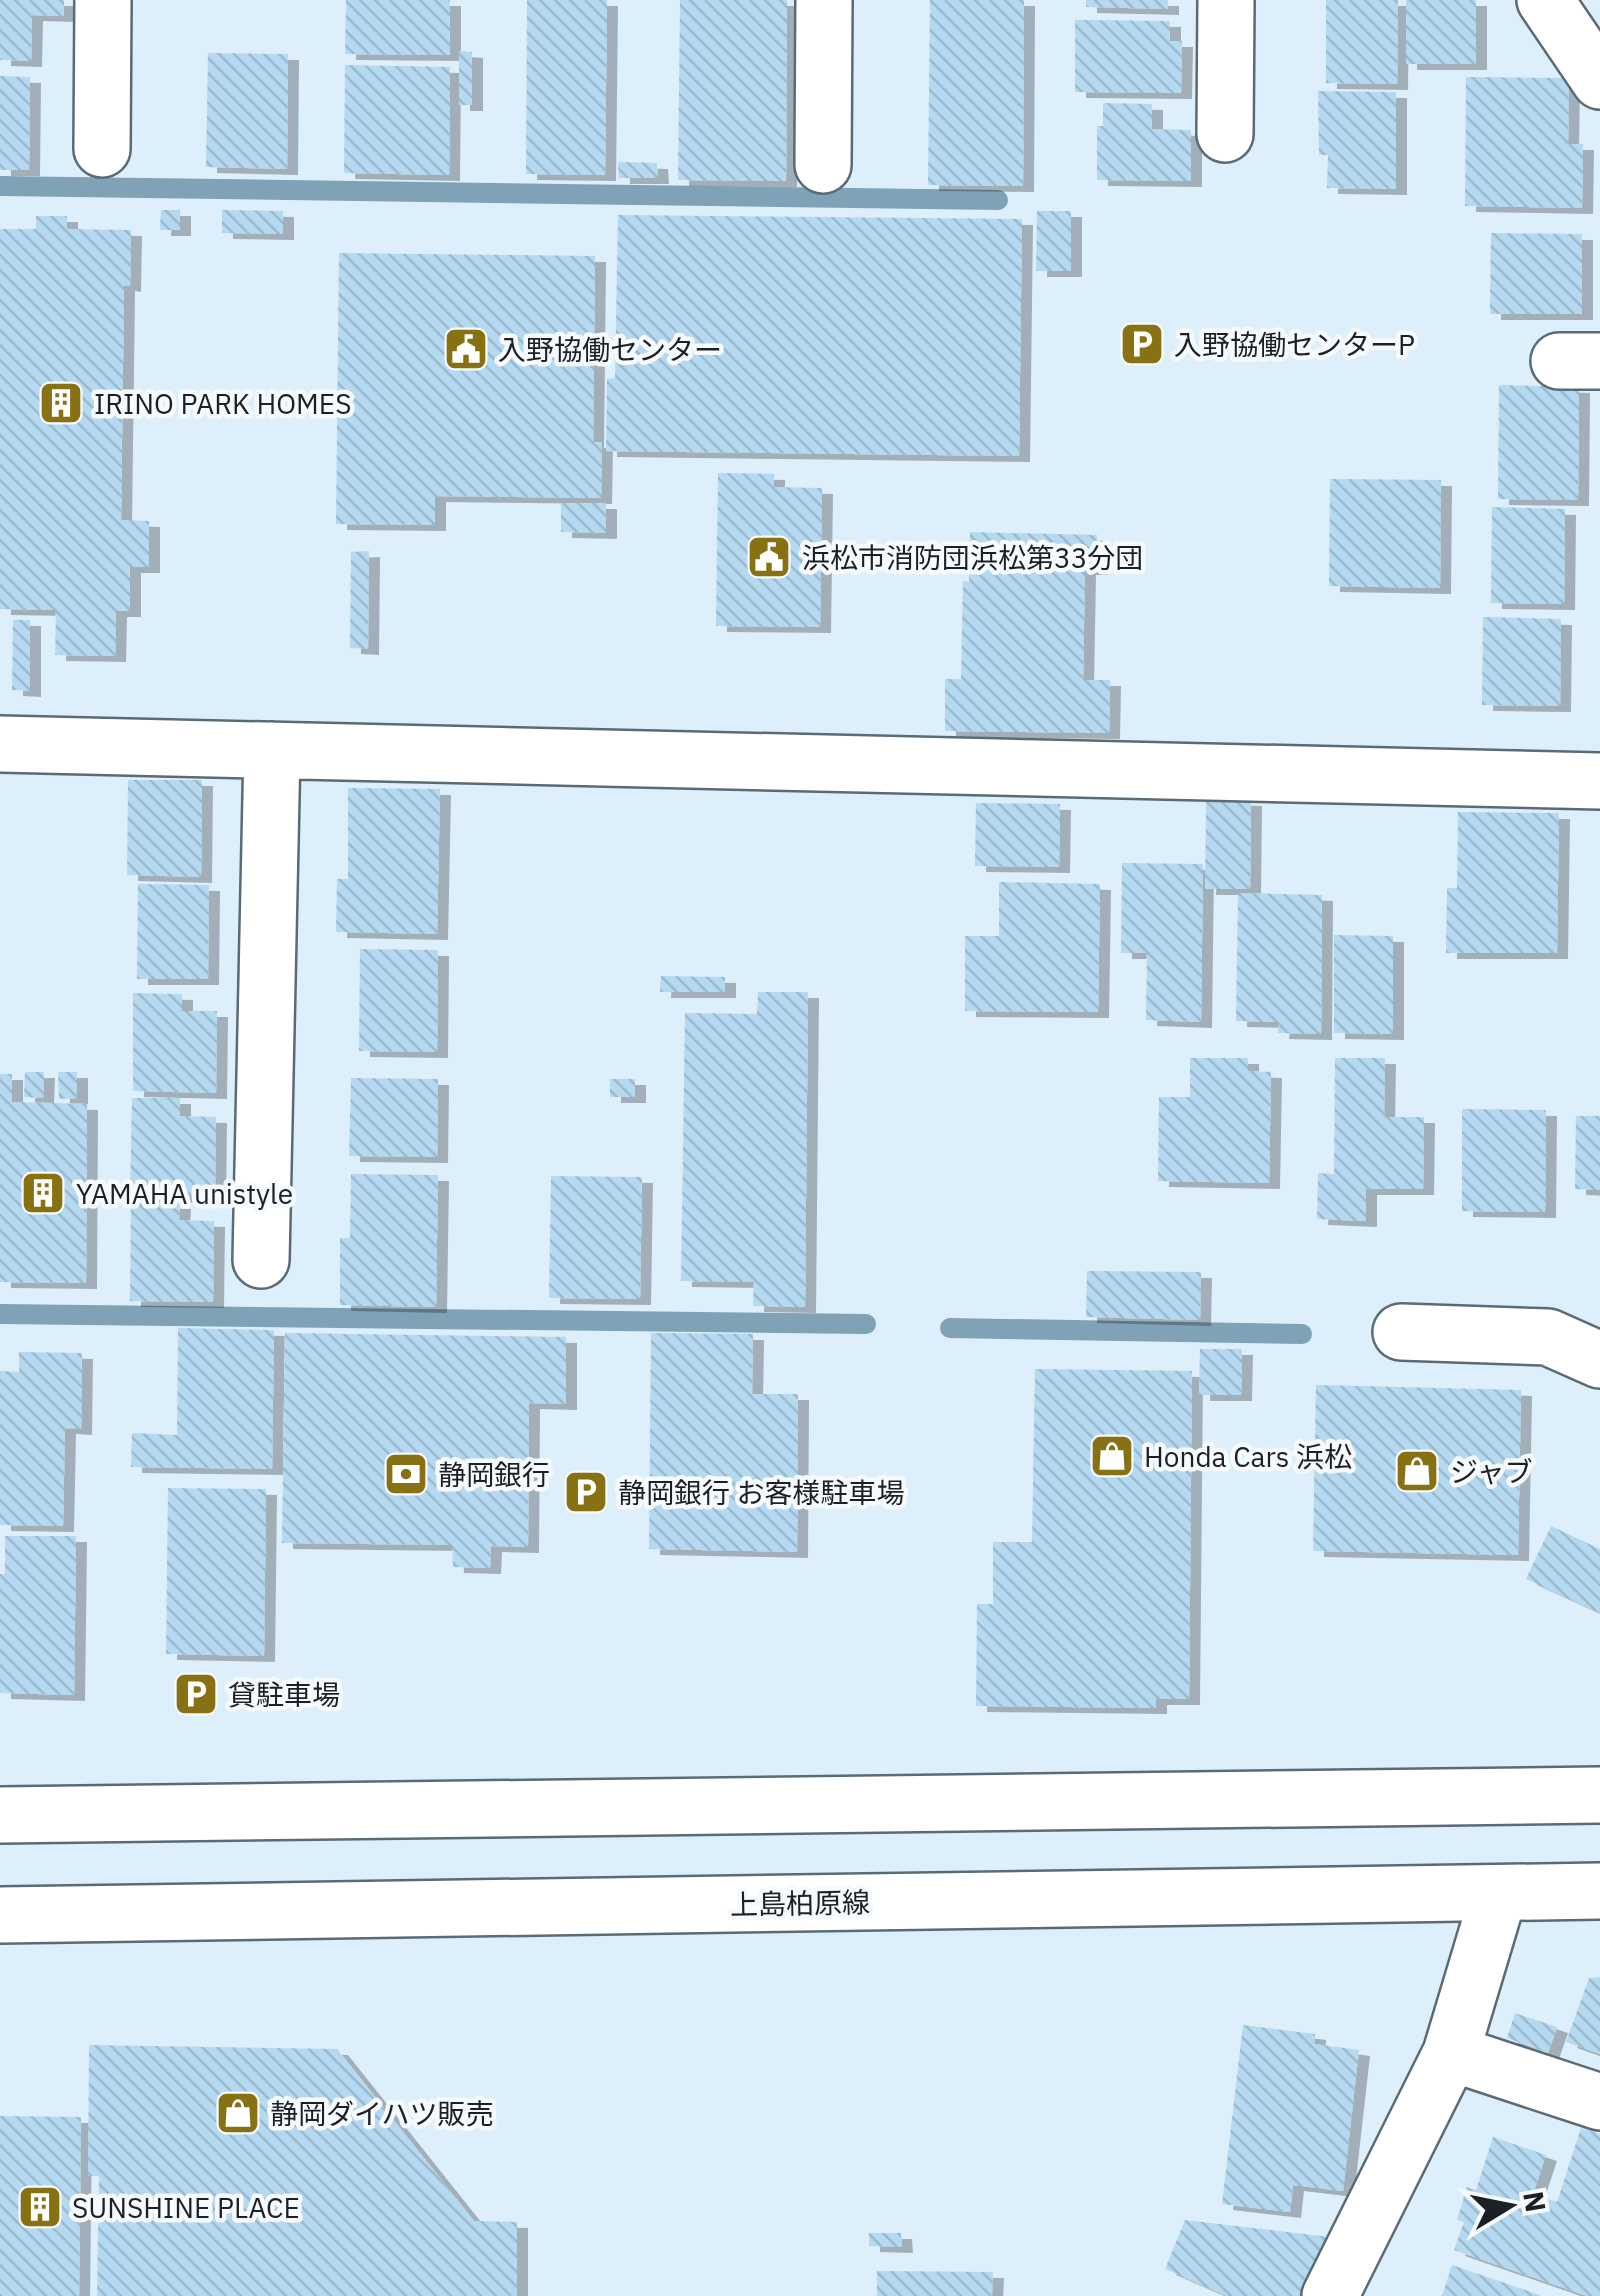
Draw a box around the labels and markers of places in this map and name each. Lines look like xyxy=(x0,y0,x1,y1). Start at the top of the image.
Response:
parking icon: 入野協働センターP xyxy=(1119,321,1165,367)
public building icon: 入野協働センター xyxy=(443,326,489,372)
place label: 入野協働センターP xyxy=(1174,326,1415,363)
place label: 入野協働センター xyxy=(498,331,722,368)
building icon: IRINO PARK HOMES xyxy=(38,380,84,426)
place label: IRINO PARK HOMES xyxy=(94,385,351,422)
public building icon: 浜松市消防団浜松第33分団 xyxy=(746,534,792,580)
place label: 浜松市消防団浜松第33分団 xyxy=(802,539,1144,576)
building icon: YAMAHA unistyle xyxy=(20,1170,66,1216)
place label: YAMAHA unistyle xyxy=(76,1175,293,1212)
shop icon: Honda Cars 浜松 xyxy=(1089,1433,1135,1479)
place label: Honda Cars 浜松 xyxy=(1144,1438,1352,1475)
shop icon: ジャブ xyxy=(1394,1448,1440,1494)
bank icon: 静岡銀行 xyxy=(383,1451,429,1497)
place label: ジャブ xyxy=(1450,1453,1533,1490)
place label: 静岡銀行 xyxy=(438,1456,550,1493)
parking icon: 静岡銀行 お客様駐車場 xyxy=(563,1469,609,1515)
place label: 静岡銀行 お客様駐車場 xyxy=(618,1474,905,1511)
parking icon: 貸駐車場 xyxy=(173,1671,219,1717)
place label: 貸駐車場 xyxy=(228,1676,340,1713)
shop icon: 静岡ダイハツ販売 xyxy=(215,2090,261,2136)
place label: 静岡ダイハツ販売 xyxy=(270,2095,493,2132)
building icon: SUNSHINE PLACE xyxy=(17,2184,63,2230)
place label: SUNSHINE PLACE xyxy=(72,2189,300,2226)

